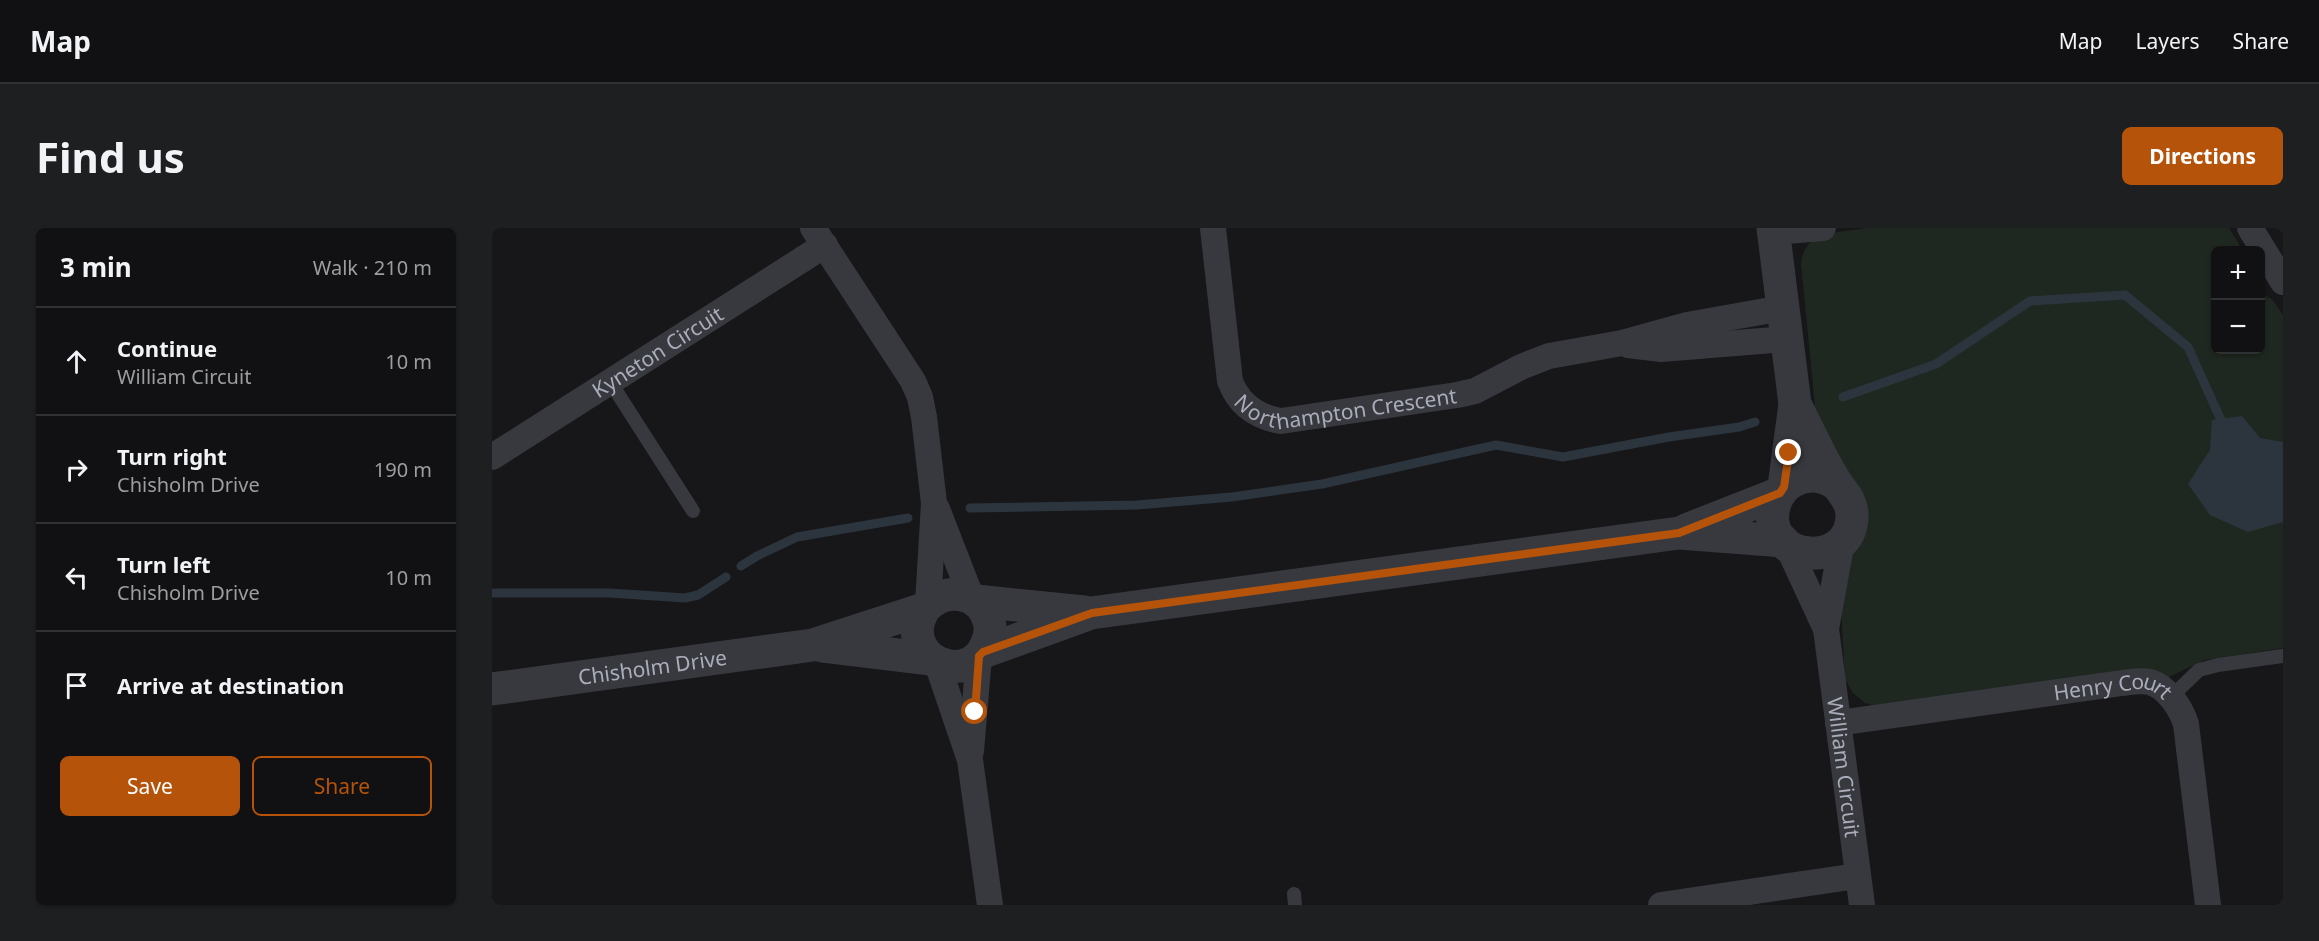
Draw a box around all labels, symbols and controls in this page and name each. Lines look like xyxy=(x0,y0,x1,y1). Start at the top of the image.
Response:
text: Map xyxy=(30,22,91,60)
text: Map xyxy=(2059,27,2103,55)
text: Layers xyxy=(2136,27,2200,55)
text: Share xyxy=(2233,27,2289,55)
button: Directions xyxy=(2122,127,2283,185)
text: Find us xyxy=(36,128,185,185)
map controls xyxy=(2211,246,2265,354)
button: + xyxy=(2211,246,2265,300)
text: 3 min xyxy=(60,249,132,285)
text: Walk · 210 m xyxy=(313,254,432,281)
street label: Kyneton Circuit xyxy=(586,299,729,404)
button: − xyxy=(2211,300,2265,354)
text: Continue xyxy=(117,333,217,363)
icon: ahead xyxy=(60,345,93,378)
text: 10 m xyxy=(385,348,432,375)
text: William Circuit xyxy=(117,363,251,390)
street label: Northampton Crescent xyxy=(1228,381,1459,436)
route end xyxy=(1775,439,1801,465)
text: Turn right xyxy=(117,441,227,471)
icon: right xyxy=(60,453,93,486)
text: 190 m xyxy=(374,456,432,483)
text: Chisholm Drive xyxy=(117,471,260,498)
text: Turn left xyxy=(117,549,211,579)
icon: left xyxy=(60,561,93,594)
text: 10 m xyxy=(385,564,432,591)
text: Chisholm Drive xyxy=(117,579,260,606)
street label: Chisholm Drive xyxy=(576,643,729,691)
street label: Henry Court xyxy=(2052,667,2179,706)
icon: arrive xyxy=(60,669,93,702)
text: Arrive at destination xyxy=(117,670,344,700)
street label: William Circuit xyxy=(1821,695,1867,839)
route start xyxy=(961,698,987,724)
button: Save xyxy=(60,756,240,816)
button: Share xyxy=(252,756,432,816)

